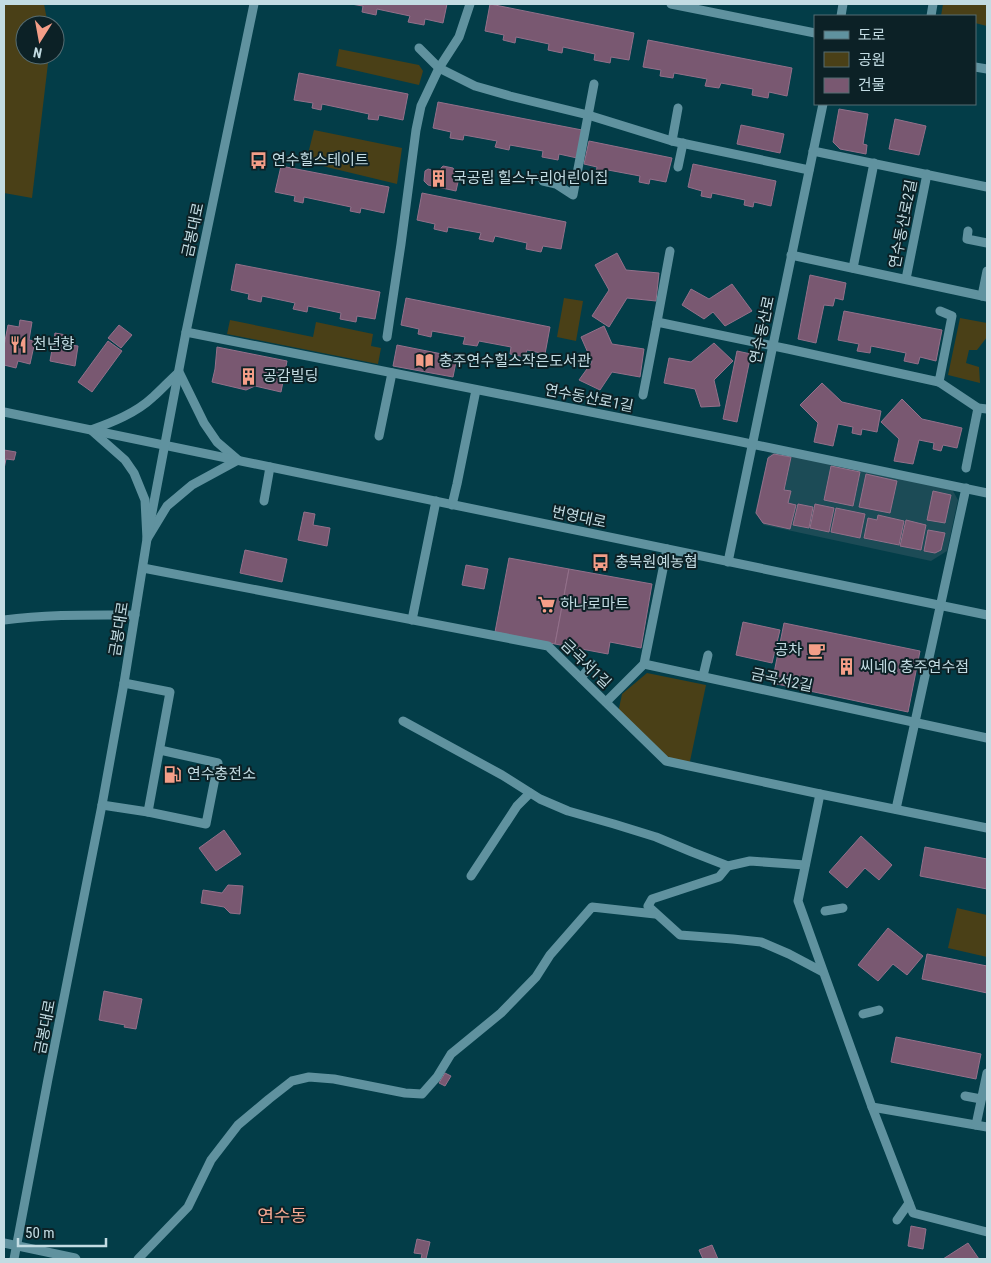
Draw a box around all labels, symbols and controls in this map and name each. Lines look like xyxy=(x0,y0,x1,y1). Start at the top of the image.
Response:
north arrow xyxy=(15,15,65,65)
legend xyxy=(814,15,976,105)
text: 도로 xyxy=(858,26,886,44)
text: N xyxy=(32,44,43,61)
text: 공원 xyxy=(858,51,886,69)
text: 건물 xyxy=(858,76,886,94)
bus stop icon: 연수힐스테이트 xyxy=(248,150,268,170)
place label: 연수힐스테이트 xyxy=(272,151,369,169)
building icon: 국공립 힐스누리어린이집 xyxy=(429,168,449,188)
place label: 국공립 힐스누리어린이집 xyxy=(453,169,608,187)
street label: 연수동산로2길 xyxy=(886,178,920,270)
street label: 금봉대로 xyxy=(178,201,208,259)
street label: 연수동산로 xyxy=(746,294,778,366)
restaurant icon: 천년향 xyxy=(9,334,29,354)
place label: 천년향 xyxy=(33,335,75,353)
library icon: 충주연수힐스작은도서관 xyxy=(415,351,435,371)
place label: 충주연수힐스작은도서관 xyxy=(439,352,591,370)
building icon: 공감빌딩 xyxy=(239,366,259,386)
place label: 공감빌딩 xyxy=(263,367,318,385)
street label: 연수동산로1길 xyxy=(543,381,635,415)
street label: 번영대로 xyxy=(550,502,608,532)
bus stop icon: 충북원예농협 xyxy=(591,552,611,572)
place label: 충북원예농협 xyxy=(615,553,698,571)
supermarket icon: 하나로마트 xyxy=(536,594,556,614)
place label: 하나로마트 xyxy=(560,595,629,613)
street label: 금봉대로 xyxy=(106,600,132,658)
street label: 금곡서1길 xyxy=(557,636,615,692)
cafe icon: 공차 xyxy=(806,640,826,660)
place label: 공차 xyxy=(774,641,802,659)
building icon: 씨네Q 충주연수점 xyxy=(836,657,856,677)
place label: 씨네Q 충주연수점 xyxy=(860,658,969,676)
street label: 금곡서2길 xyxy=(750,665,814,695)
fuel station icon: 연수충전소 xyxy=(163,764,183,784)
place label: 연수충전소 xyxy=(187,765,256,783)
street label: 금봉대로 xyxy=(31,998,59,1056)
district label: 연수동 xyxy=(257,1205,307,1226)
scale bar xyxy=(18,1216,105,1248)
text: 50 m xyxy=(25,1224,55,1242)

